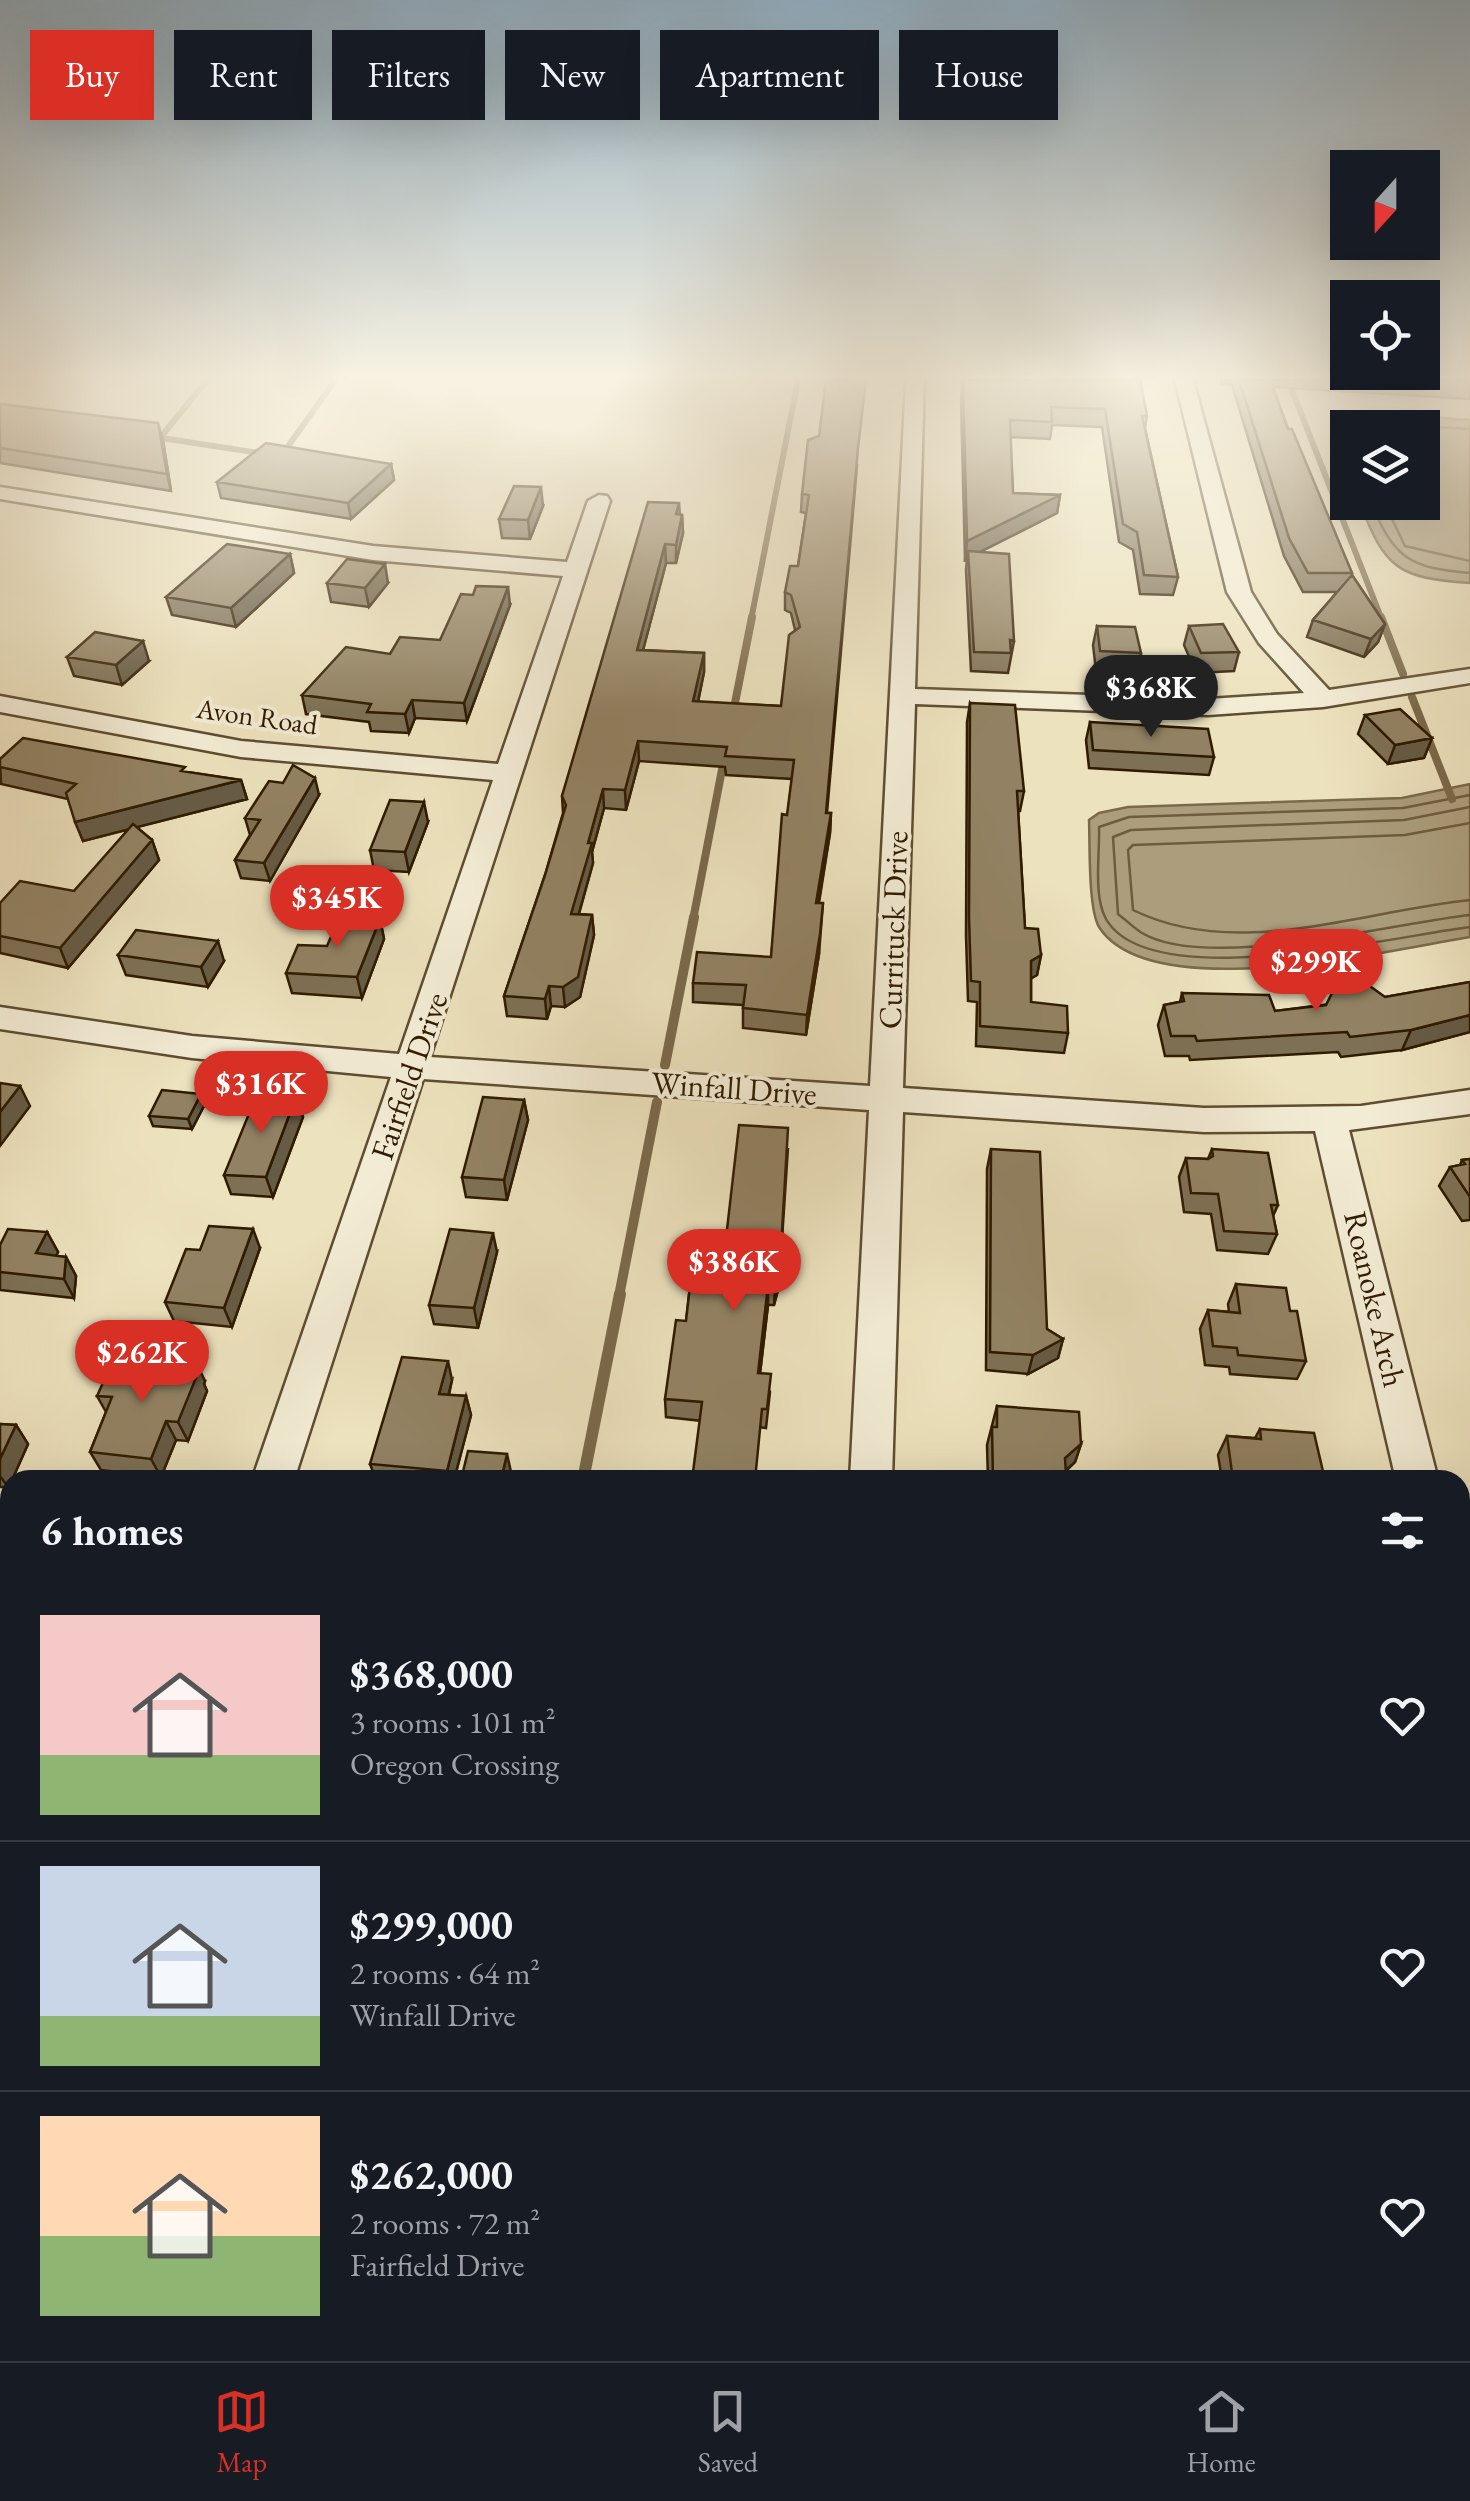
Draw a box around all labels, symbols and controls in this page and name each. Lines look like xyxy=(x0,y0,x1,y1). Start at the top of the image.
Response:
chip: Buy xyxy=(30,30,154,120)
chip: Rent xyxy=(174,30,312,120)
chip: Filters xyxy=(332,30,485,120)
chip: New xyxy=(505,30,640,120)
chip: Apartment xyxy=(660,30,879,120)
chip: House xyxy=(899,30,1058,120)
north arrow xyxy=(1330,150,1440,260)
map controls xyxy=(1330,150,1440,520)
button: locate xyxy=(1330,280,1440,390)
button: layers xyxy=(1330,410,1440,520)
pin: $368K xyxy=(1081,655,1221,740)
text: $368K xyxy=(1106,666,1196,708)
street label: Avon Road xyxy=(193,690,321,742)
street label: Currituck Drive xyxy=(869,830,917,1030)
pin: $345K xyxy=(267,865,407,950)
text: $345K xyxy=(292,876,382,918)
pin: $299K xyxy=(1246,929,1386,1014)
text: $299K xyxy=(1271,940,1361,982)
street label: Fairfield Drive xyxy=(361,987,457,1165)
pin: $316K xyxy=(191,1051,331,1136)
street label: Winfall Drive xyxy=(650,1061,818,1115)
text: $316K xyxy=(216,1062,306,1104)
street label: Roanoke Arch xyxy=(1334,1207,1416,1391)
pin: $386K xyxy=(664,1229,804,1314)
text: $386K xyxy=(689,1240,779,1282)
pin: $262K xyxy=(72,1320,212,1405)
text: $262K xyxy=(97,1331,187,1373)
text: 6 homes xyxy=(40,1503,183,1558)
icon: filters xyxy=(1375,1503,1430,1558)
text: $368,000 xyxy=(350,1646,513,1701)
icon: home xyxy=(120,1655,240,1775)
icon: heart xyxy=(1375,1688,1430,1743)
text: 3 rooms · 101 m² xyxy=(350,1701,556,1743)
text: Oregon Crossing xyxy=(350,1743,559,1785)
text: $299,000 xyxy=(350,1897,513,1952)
icon: home xyxy=(120,1906,240,2026)
icon: heart xyxy=(1375,1939,1430,1994)
text: 2 rooms · 64 m² xyxy=(350,1952,540,1994)
text: Winfall Drive xyxy=(350,1994,516,2036)
text: $262,000 xyxy=(350,2147,513,2202)
icon: home xyxy=(120,2156,240,2276)
icon: heart xyxy=(1375,2189,1430,2244)
text: 2 rooms · 72 m² xyxy=(350,2202,540,2244)
text: Fairfield Drive xyxy=(350,2244,524,2286)
tab: Map xyxy=(214,2384,269,2480)
tab: Saved xyxy=(698,2384,758,2480)
tab: Home xyxy=(1186,2384,1256,2480)

